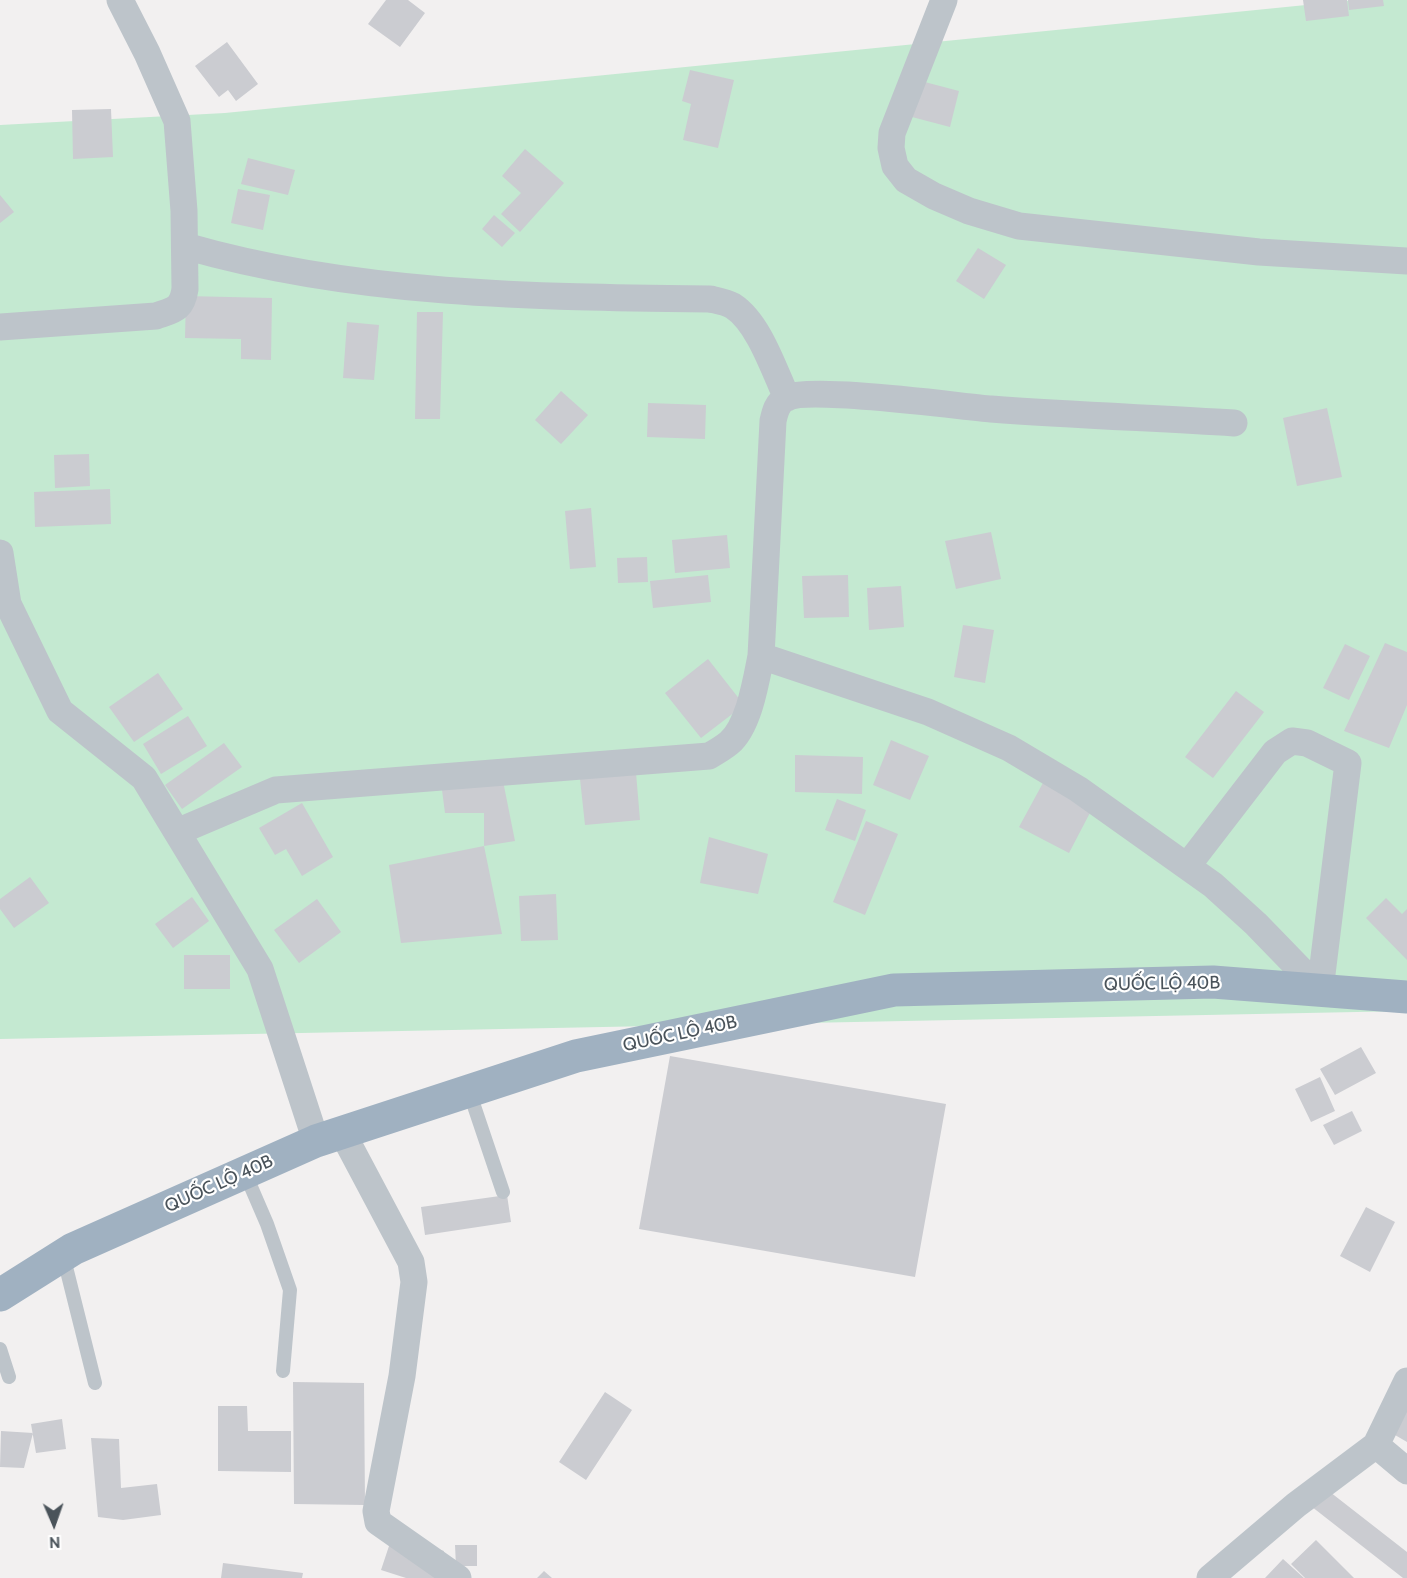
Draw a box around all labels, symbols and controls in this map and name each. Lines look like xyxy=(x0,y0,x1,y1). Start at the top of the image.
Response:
street label: QUỐC LỘ 40B xyxy=(1104,972,1220,996)
street label: QUỐC LỘ 40B xyxy=(621,1011,739,1057)
street label: QUỐC LỘ 40B xyxy=(162,1151,276,1217)
north arrow xyxy=(24,1494,84,1554)
text: N xyxy=(49,1533,61,1552)

